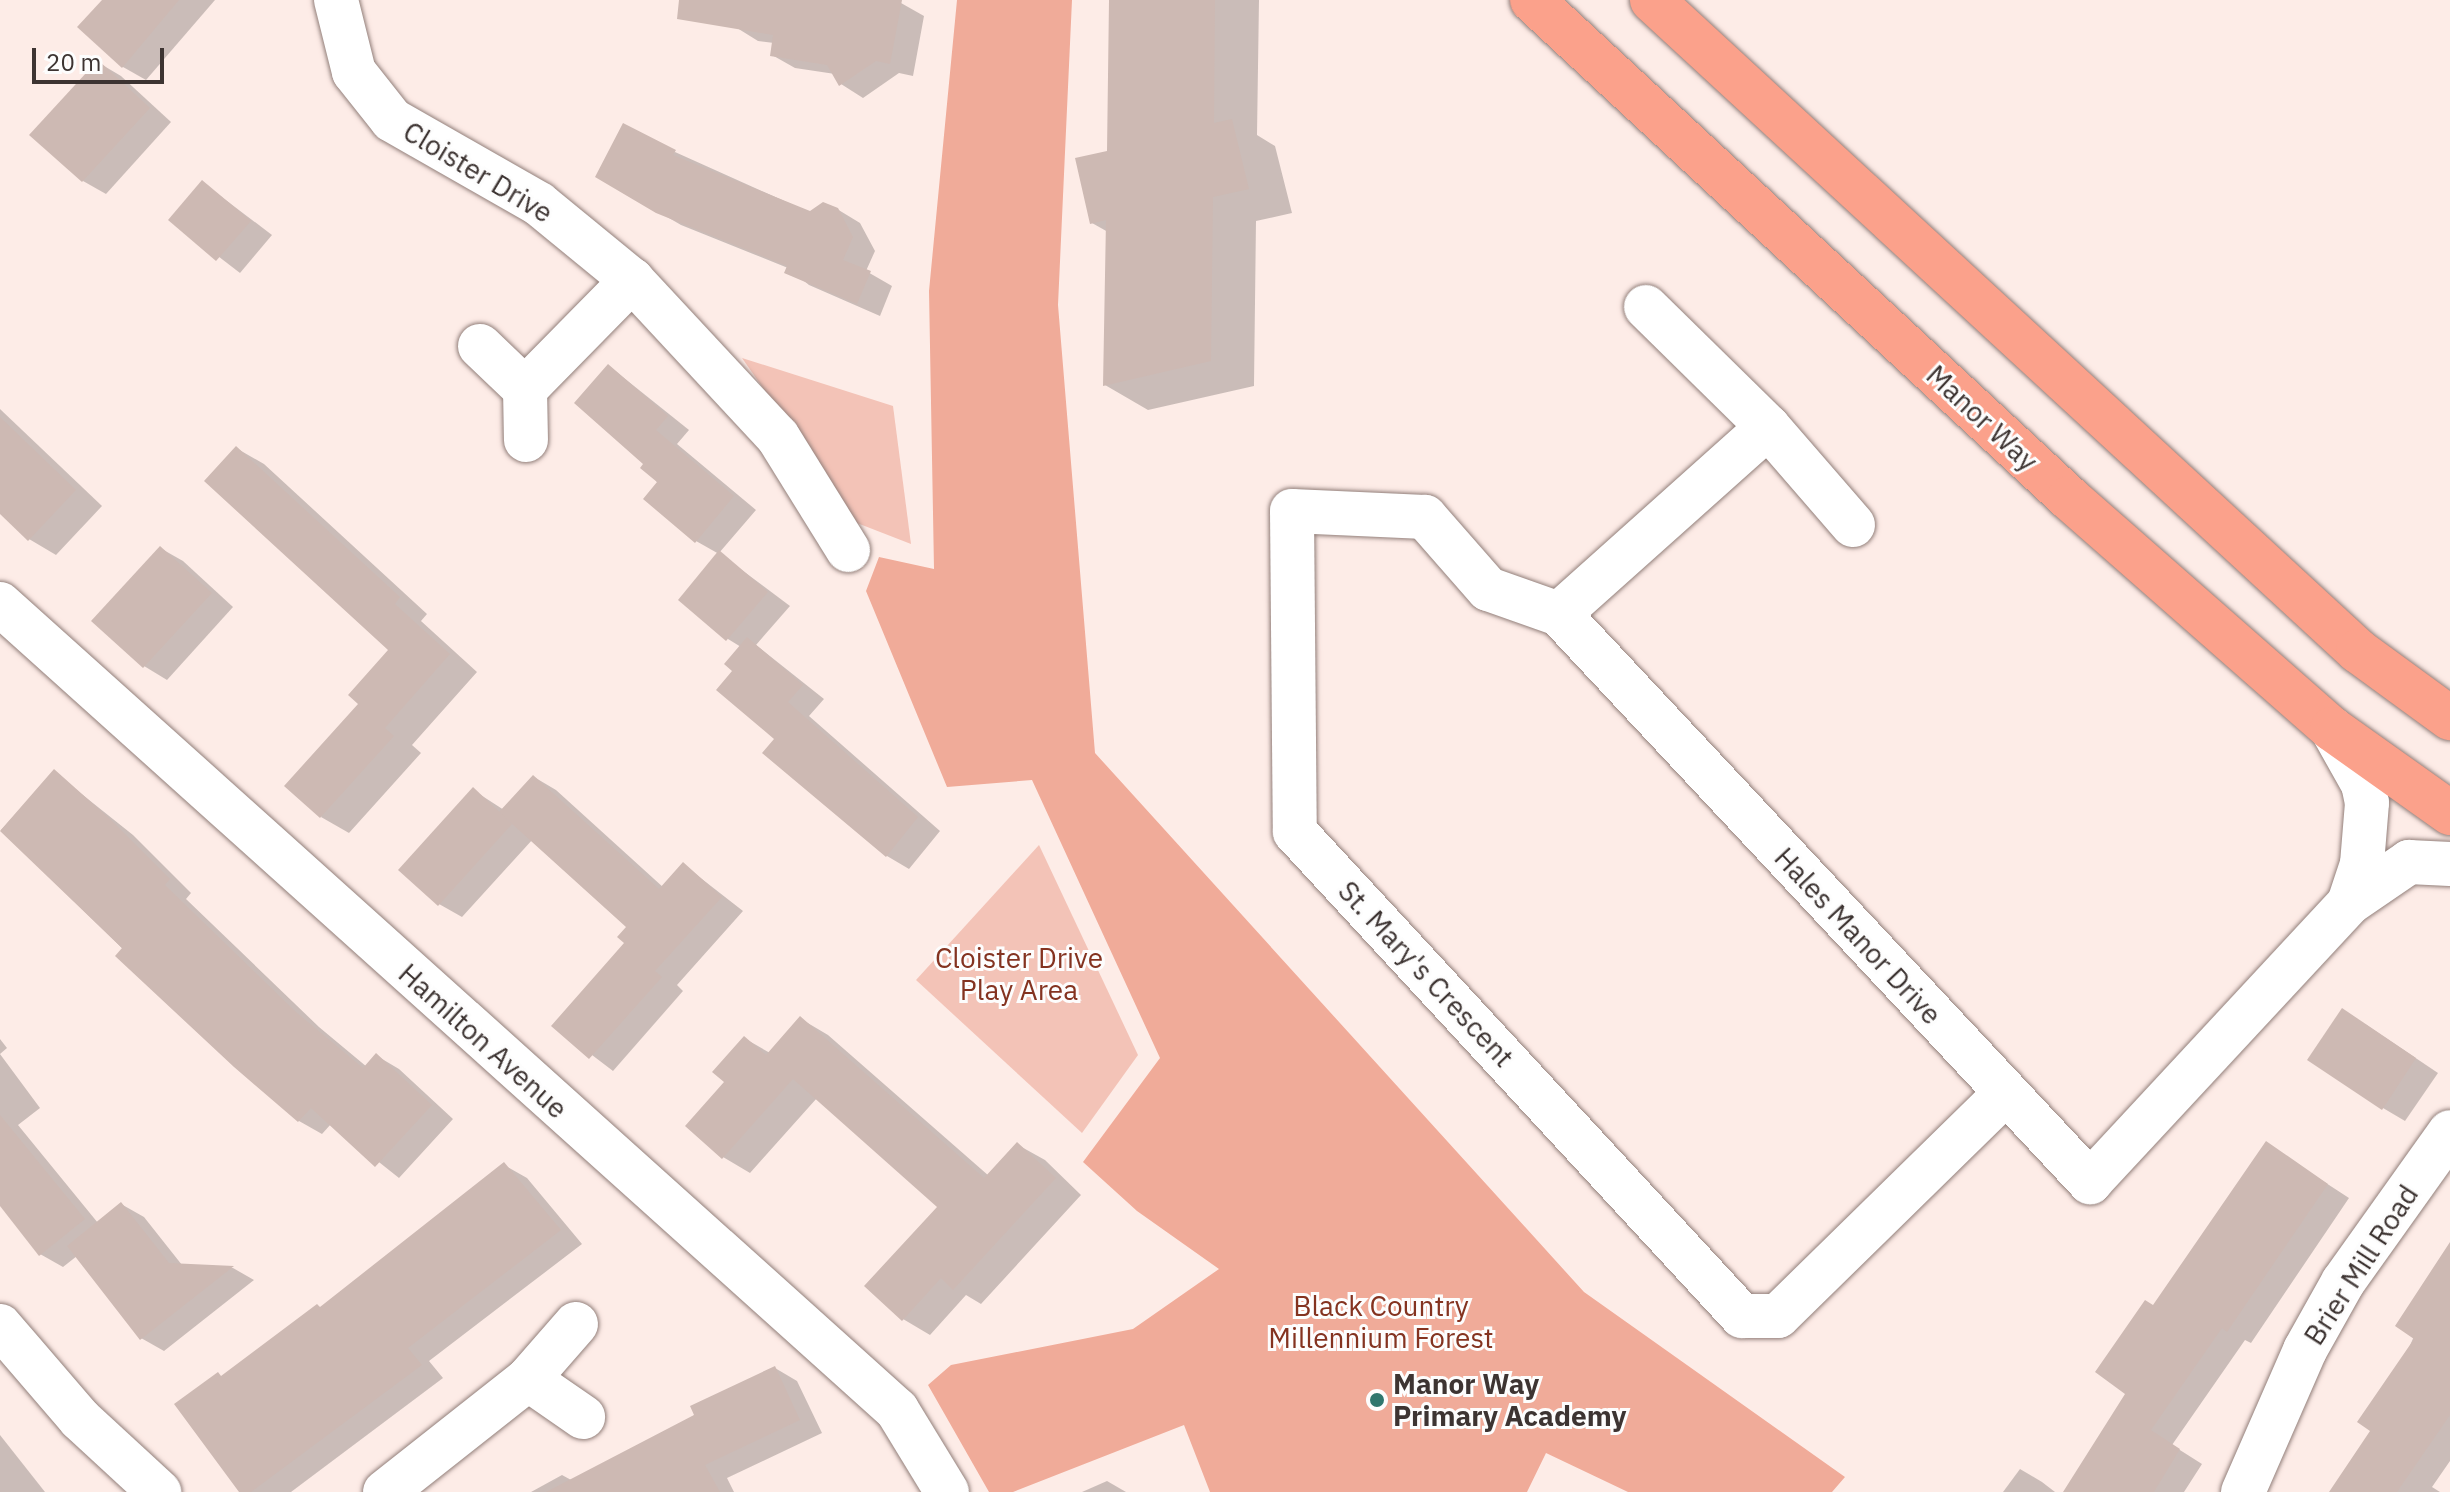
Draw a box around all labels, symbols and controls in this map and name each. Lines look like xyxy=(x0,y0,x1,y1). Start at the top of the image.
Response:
scale bar xyxy=(36,32,168,82)
text: 20 m xyxy=(46,46,101,78)
street label: Cloister Drive xyxy=(397,114,559,230)
street label: Manor Way xyxy=(1919,358,2045,478)
street label: Hales Manor Drive xyxy=(1768,841,1948,1031)
street label: St. Mary's Crescent xyxy=(1331,874,1521,1074)
park label: Cloister Drive Play Area xyxy=(935,941,1103,1007)
street label: Hamilton Avenue xyxy=(392,957,574,1125)
street label: Brier Mill Road xyxy=(2297,1179,2425,1351)
park label: Black Country Millennium Forest xyxy=(1268,1289,1494,1355)
place label: Manor Way Primary Academy xyxy=(1393,1367,1627,1433)
marker: Manor Way Primary Academy xyxy=(1368,1391,1386,1409)

